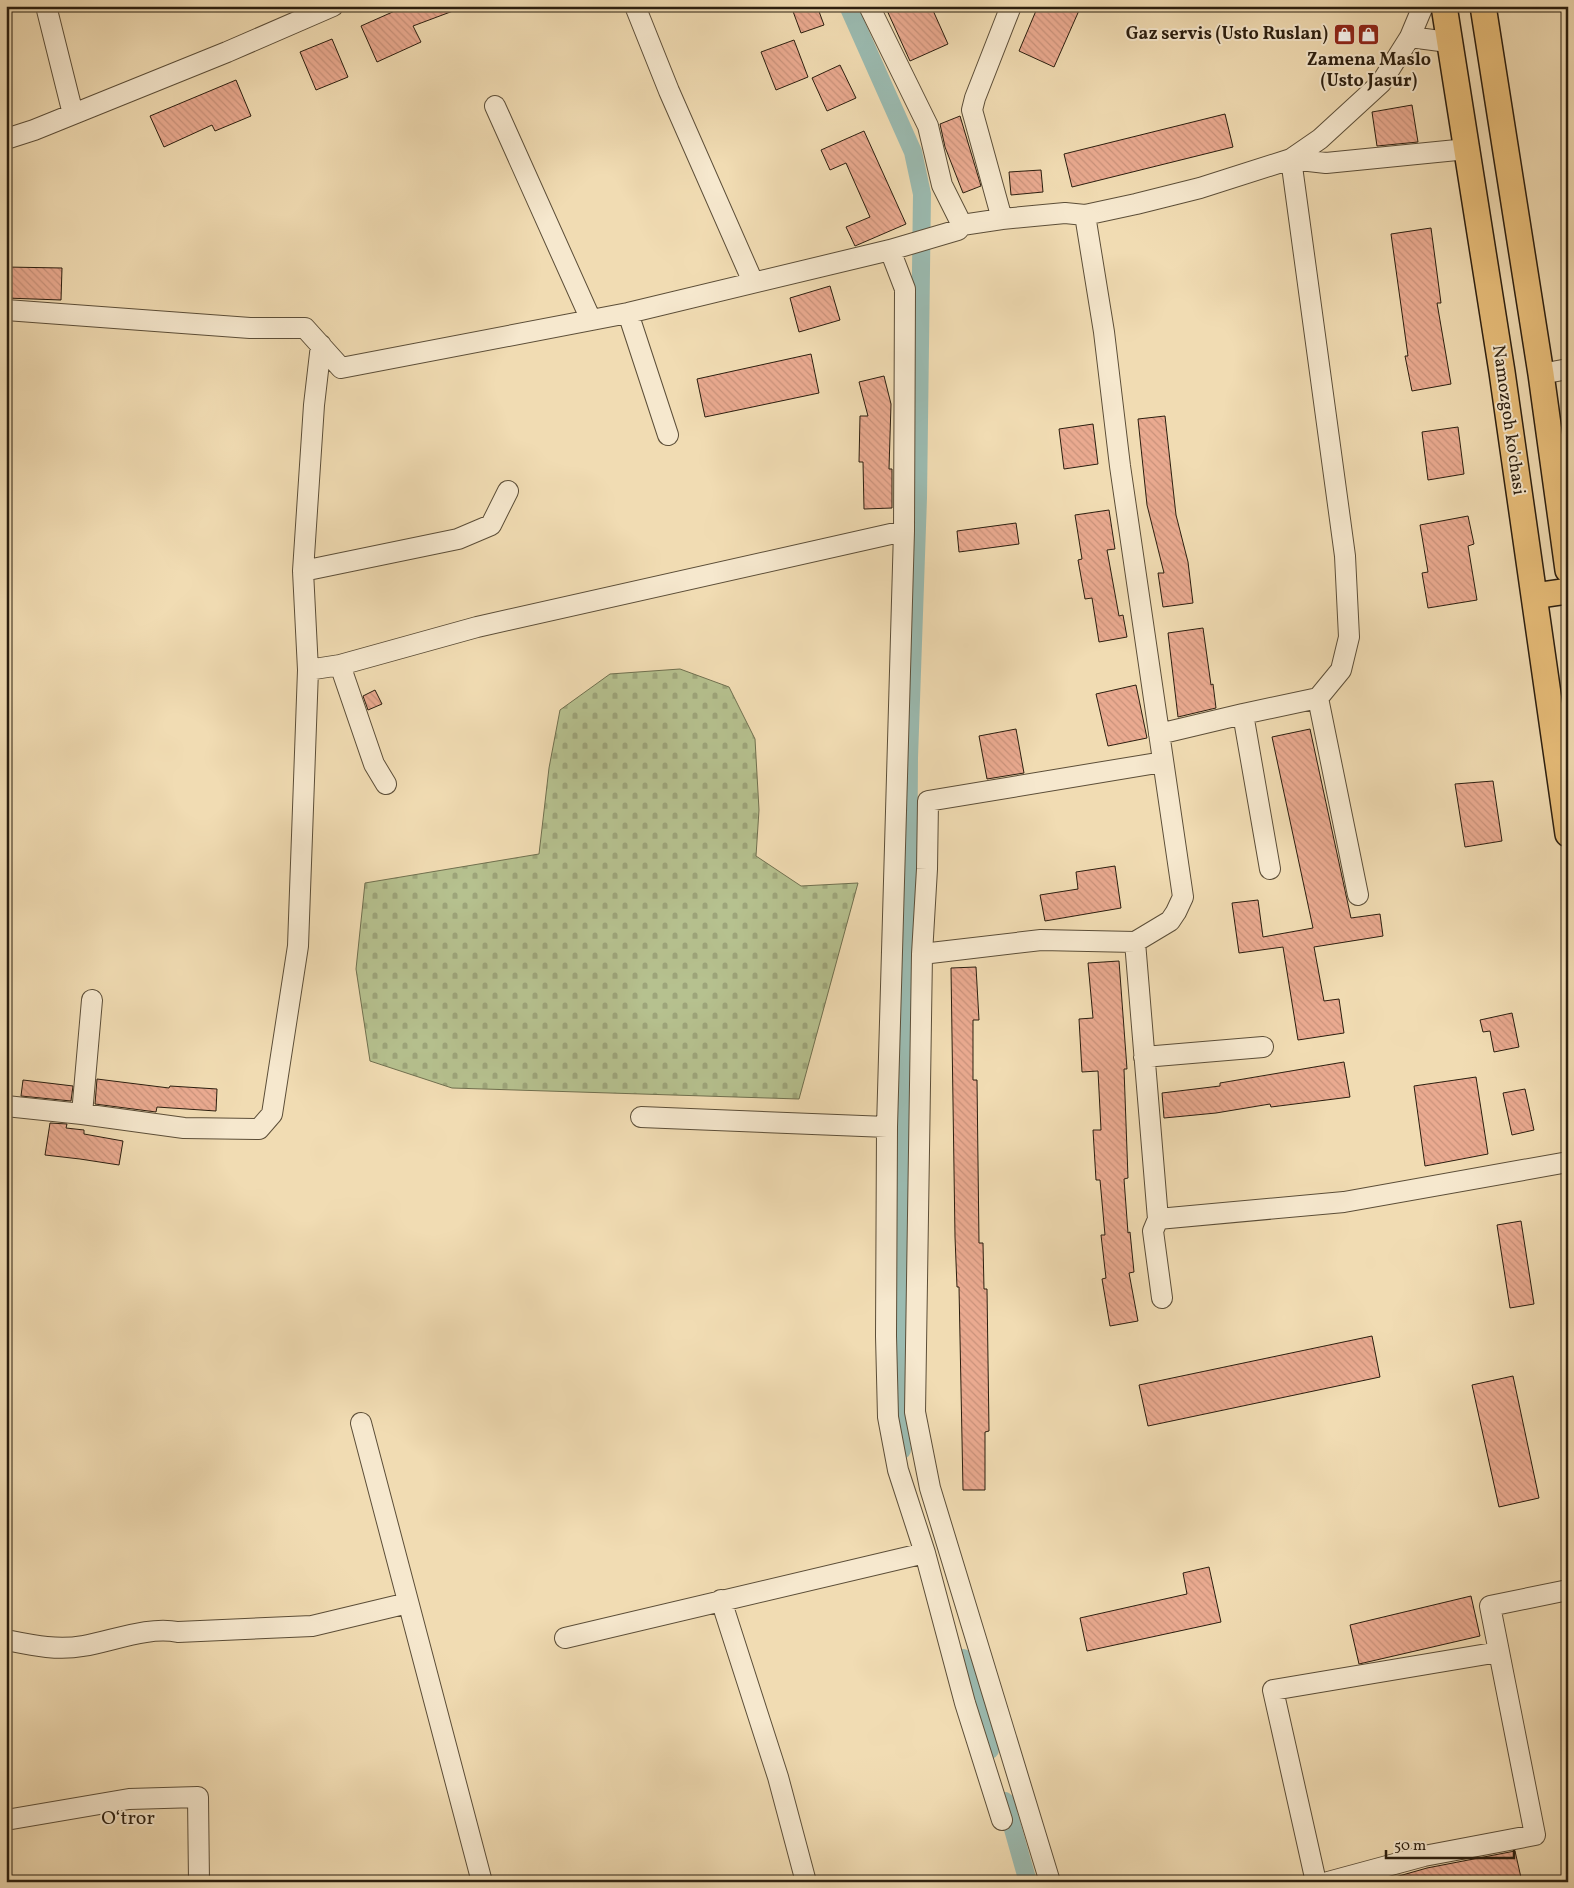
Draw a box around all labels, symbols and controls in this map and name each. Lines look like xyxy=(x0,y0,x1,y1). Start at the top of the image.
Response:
place label: Gaz servis (Usto Ruslan) xyxy=(1126,22,1328,47)
shop icon: Gaz servis (Usto Ruslan) xyxy=(1332,22,1356,46)
shop icon: Zamena Maslo (Usto Jasur) xyxy=(1357,23,1381,47)
place label: Zamena Maslo (Usto Jasur) xyxy=(1307,48,1431,94)
street label: Namozgoh ko'chasi xyxy=(1485,343,1531,497)
district label: Oʻtror xyxy=(101,1805,155,1833)
scale bar xyxy=(1386,1828,1514,1860)
text: 50 m xyxy=(1394,1836,1426,1857)

